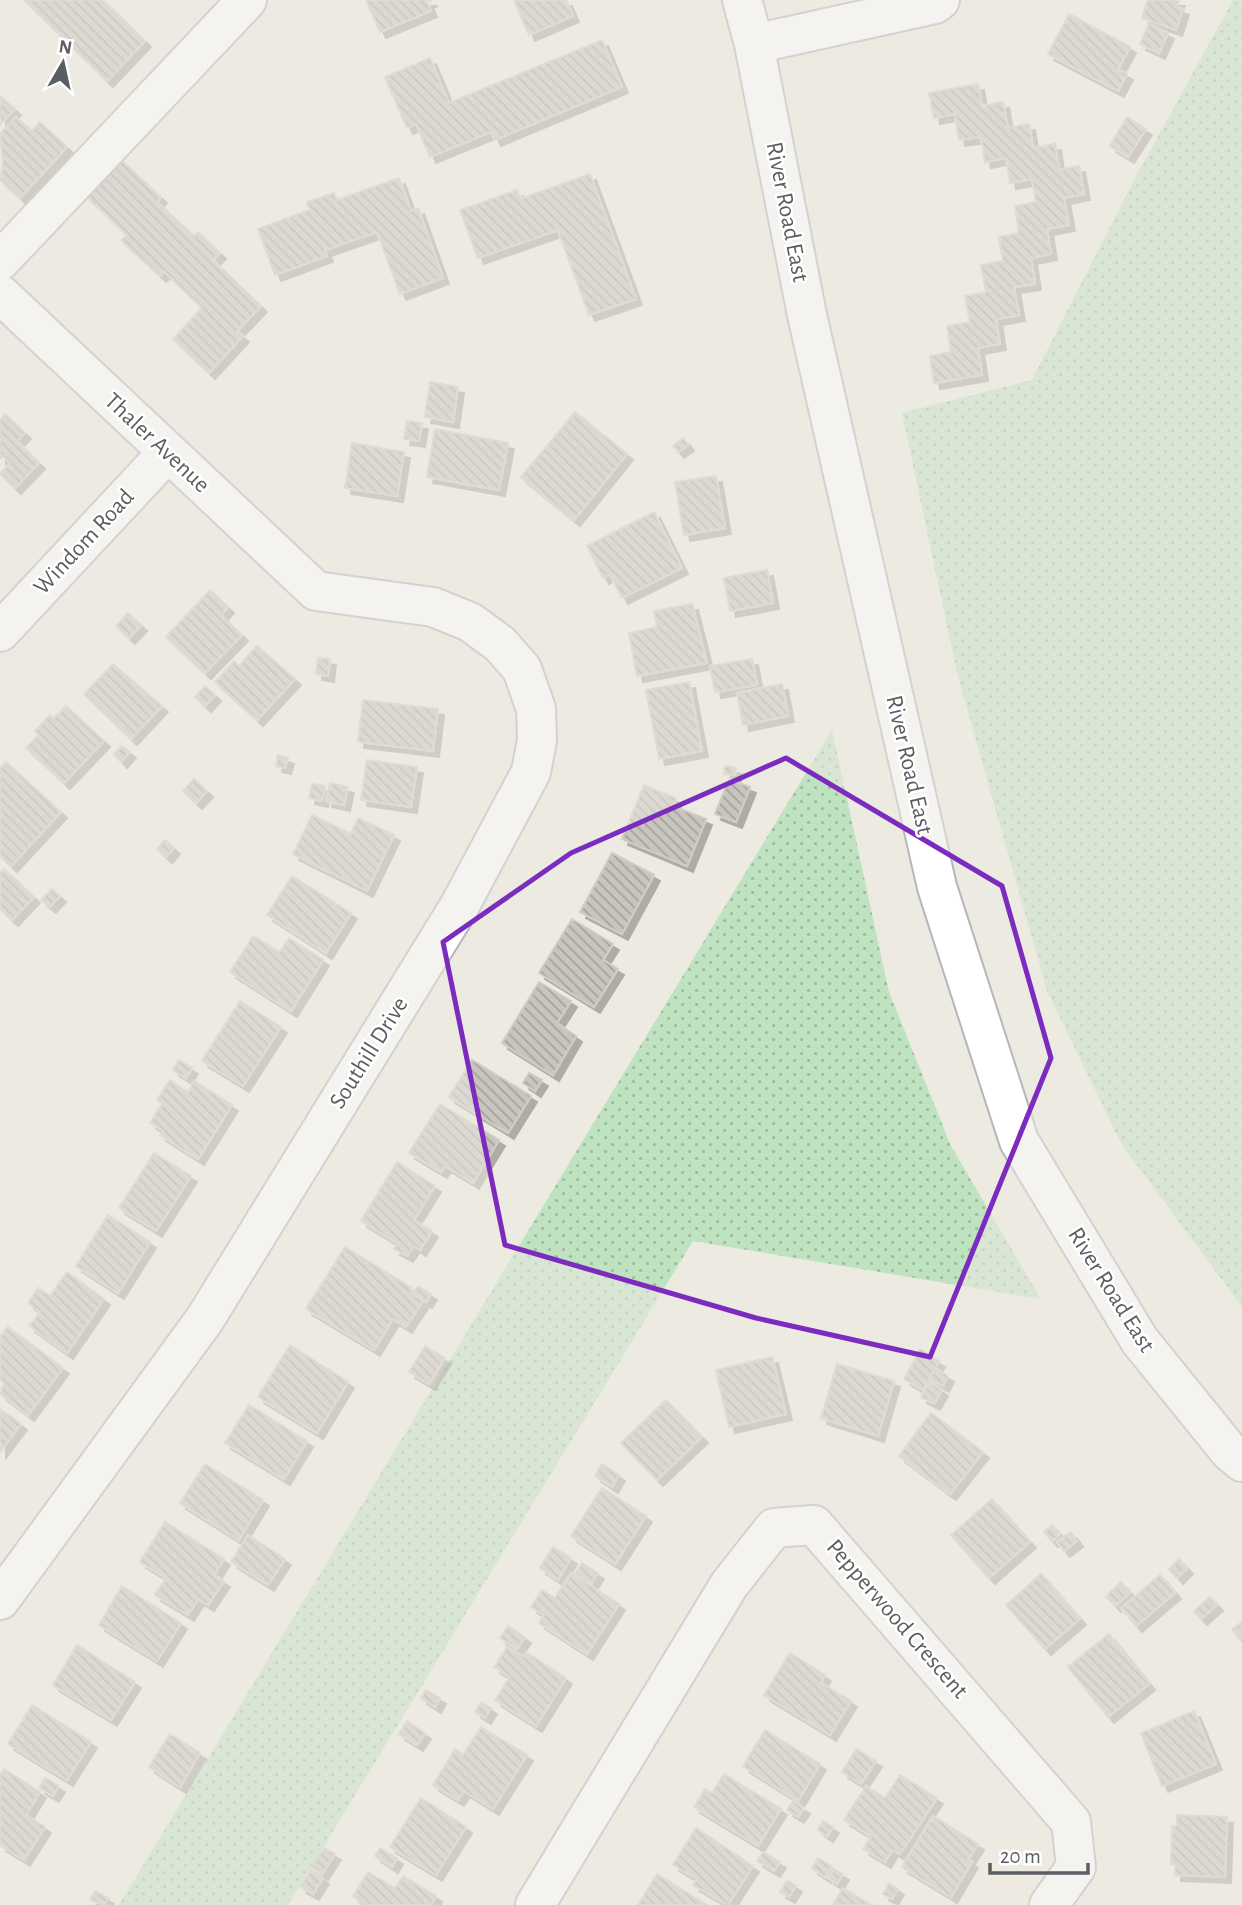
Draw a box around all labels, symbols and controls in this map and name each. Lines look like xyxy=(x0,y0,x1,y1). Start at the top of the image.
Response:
north arrow xyxy=(28,28,98,98)
text: N xyxy=(57,37,73,58)
street label: River Road East xyxy=(762,140,812,284)
street label: Thaler Avenue xyxy=(100,389,214,497)
street label: Windom Road xyxy=(29,485,139,599)
street label: River Road East xyxy=(881,693,937,837)
street label: Southill Drive xyxy=(325,993,413,1113)
street label: River Road East xyxy=(1063,1223,1159,1357)
street label: Pepperwood Crescent xyxy=(822,1535,973,1703)
scale bar xyxy=(990,1832,1088,1876)
text: 20 m xyxy=(1000,1846,1041,1867)

